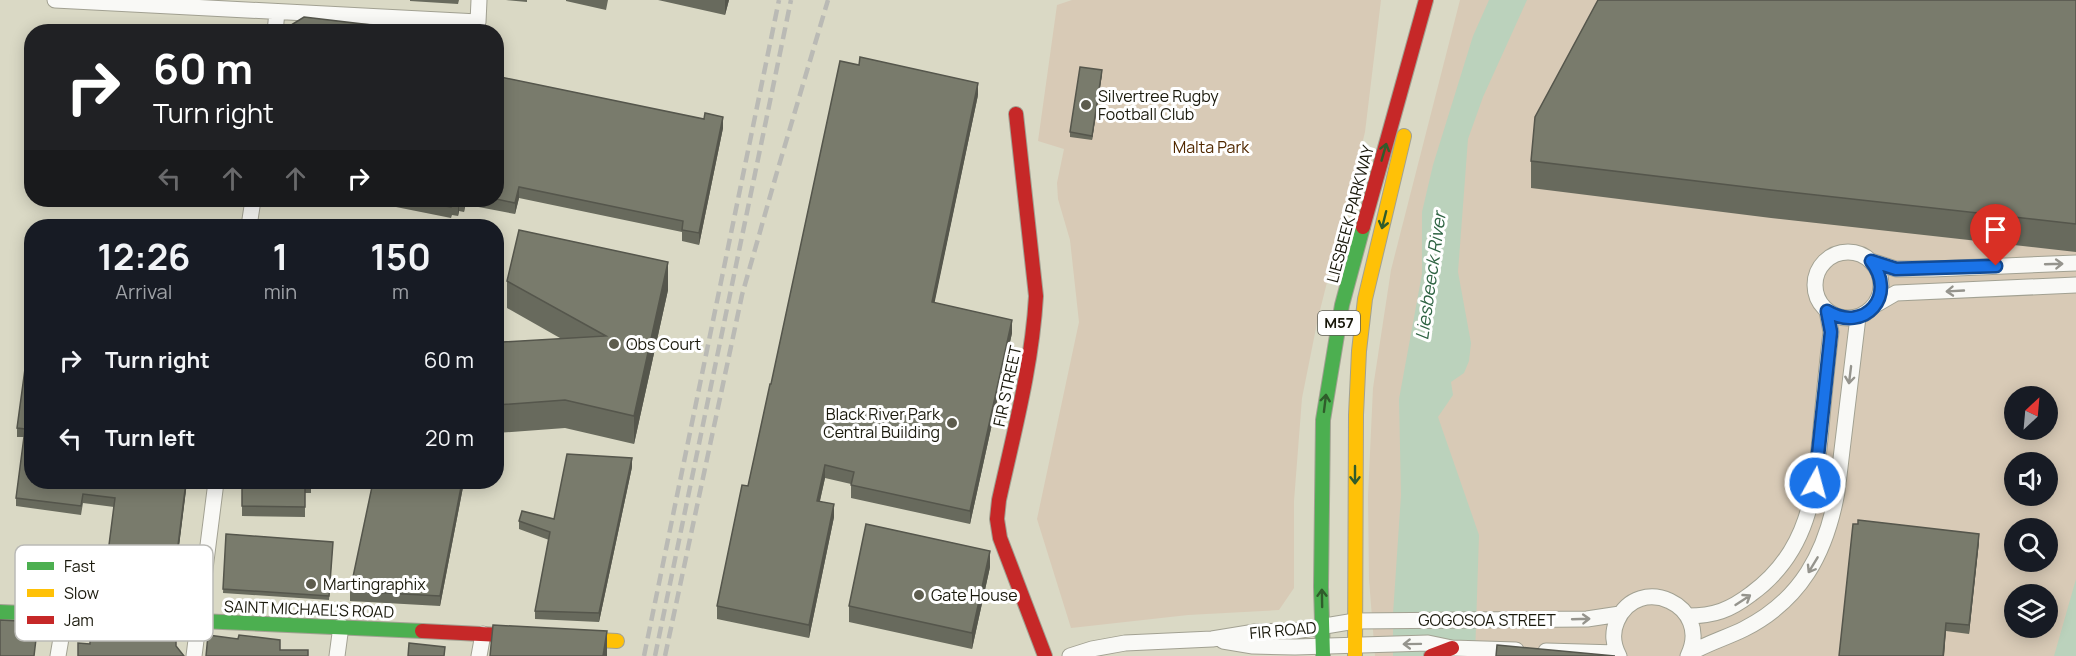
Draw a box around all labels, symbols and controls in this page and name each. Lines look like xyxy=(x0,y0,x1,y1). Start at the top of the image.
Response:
text: 60 m xyxy=(153,39,253,97)
icon: right xyxy=(54,48,132,126)
place label: Silvertree Rugby Football Club xyxy=(1098,85,1219,125)
text: Turn right xyxy=(153,94,274,131)
marker: Silvertree Rugby Football Club xyxy=(1079,98,1093,112)
park label: Malta Park xyxy=(1173,136,1250,158)
street label: LIESBEEK PARKWAY xyxy=(1321,143,1379,285)
one-way arrow xyxy=(1378,143,1390,162)
icon: left xyxy=(153,162,186,195)
icon: ahead xyxy=(216,162,249,195)
icon: ahead xyxy=(279,162,312,195)
icon: right xyxy=(342,162,375,195)
pin xyxy=(1970,204,2021,266)
water label: Liesbeeck River xyxy=(1409,208,1451,341)
one-way arrow xyxy=(1377,210,1389,229)
icon: arrive xyxy=(1979,213,2012,246)
text: 12:26 xyxy=(97,232,191,281)
text: 1 xyxy=(273,232,288,281)
text: 150 xyxy=(370,232,431,281)
one-way arrow xyxy=(2044,258,2064,269)
text: Arrival xyxy=(115,278,172,305)
text: min xyxy=(264,278,297,305)
text: m xyxy=(392,278,409,305)
one-way arrow xyxy=(1945,285,1965,296)
road number: M57 xyxy=(1318,311,1360,335)
place label: Obs Court xyxy=(626,333,701,355)
marker: Obs Court xyxy=(607,337,621,351)
street label: FIR STREET xyxy=(988,343,1026,429)
icon: right xyxy=(54,344,87,377)
text: Turn right xyxy=(105,345,210,375)
text: 60 m xyxy=(424,345,474,375)
one-way arrow xyxy=(1845,365,1856,385)
north arrow xyxy=(2004,386,2058,440)
map controls xyxy=(2004,386,2058,638)
one-way arrow xyxy=(1320,393,1331,413)
place label: Black River Park Central Building xyxy=(823,403,941,443)
marker: Black River Park Central Building xyxy=(945,416,959,430)
icon: left xyxy=(54,422,87,455)
text: Turn left xyxy=(105,423,195,453)
text: 20 m xyxy=(425,423,474,453)
position arrow xyxy=(1783,451,1847,515)
button: sound xyxy=(2004,452,2058,506)
one-way arrow xyxy=(1349,465,1361,485)
button: search xyxy=(2004,518,2058,572)
legend xyxy=(15,545,213,641)
text: Fast xyxy=(64,555,95,577)
one-way arrow xyxy=(1806,556,1818,573)
place label: Martingraphix xyxy=(323,573,426,595)
marker: Martingraphix xyxy=(304,577,318,591)
text: Slow xyxy=(64,582,99,604)
place label: Gate House xyxy=(931,584,1017,606)
button: layers xyxy=(2004,584,2058,638)
marker: Gate House xyxy=(912,588,926,602)
one-way arrow xyxy=(1316,588,1327,608)
one-way arrow xyxy=(1734,594,1751,606)
street label: SAINT MICHAEL'S ROAD xyxy=(223,595,395,623)
text: Jam xyxy=(64,609,94,631)
street label: GOGOSOA STREET xyxy=(1418,609,1556,631)
one-way arrow xyxy=(1571,613,1590,625)
street label: FIR ROAD xyxy=(1249,616,1318,644)
one-way arrow xyxy=(1402,638,1422,650)

